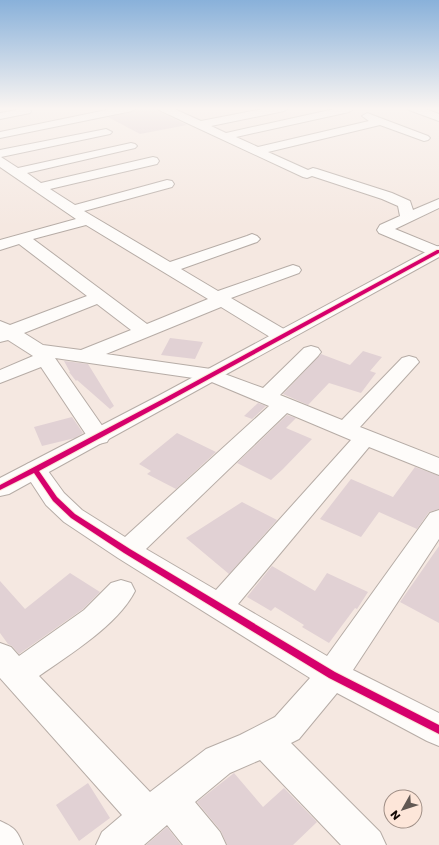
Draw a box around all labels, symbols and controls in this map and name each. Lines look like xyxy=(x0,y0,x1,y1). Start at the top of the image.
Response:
north arrow xyxy=(383,789,423,829)
text: N xyxy=(386,807,404,824)

